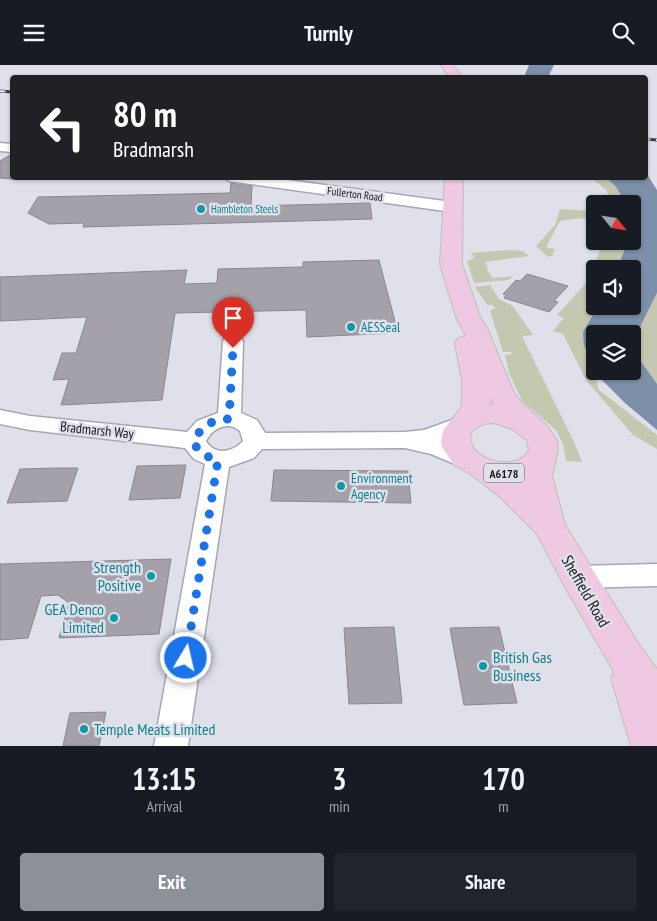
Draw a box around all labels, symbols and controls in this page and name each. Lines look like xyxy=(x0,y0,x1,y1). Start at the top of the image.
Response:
icon: menu xyxy=(20,19,48,47)
text: Turnly xyxy=(304,19,353,47)
icon: search xyxy=(609,19,637,47)
text: 80 m xyxy=(113,91,177,137)
icon: left xyxy=(30,95,95,160)
text: Bradmarsh xyxy=(113,135,194,163)
street label: Fullerton Road xyxy=(326,184,384,204)
north arrow xyxy=(586,195,641,250)
map controls xyxy=(586,195,641,380)
place label: Hambleton Steels xyxy=(211,202,278,216)
marker: Hambleton Steels xyxy=(195,203,207,215)
button: sound xyxy=(586,260,641,315)
pin xyxy=(212,297,254,348)
icon: arrive xyxy=(219,304,247,332)
place label: AESSeal xyxy=(361,318,401,336)
marker: AESSeal xyxy=(345,321,357,333)
button: layers xyxy=(586,325,641,380)
street label: Bradmarsh Way xyxy=(59,417,136,443)
road number: A6178 xyxy=(484,463,524,483)
place label: Environment Agency xyxy=(351,469,413,503)
marker: Environment Agency xyxy=(335,480,347,492)
street label: Sheffield Road xyxy=(557,552,615,631)
place label: Strength Positive xyxy=(93,557,141,595)
marker: Strength Positive xyxy=(145,570,157,582)
place label: GEA Denco Limited xyxy=(44,599,104,637)
marker: GEA Denco Limited xyxy=(108,612,120,624)
position arrow xyxy=(159,631,211,683)
place label: British Gas Business xyxy=(493,647,552,685)
marker: British Gas Business xyxy=(477,660,489,672)
place label: Temple Meats Limited xyxy=(94,719,215,739)
marker: Temple Meats Limited xyxy=(78,723,90,735)
text: 13:15 xyxy=(132,759,197,798)
text: 3 xyxy=(332,759,347,798)
text: 170 xyxy=(482,759,525,798)
text: Arrival xyxy=(146,796,183,816)
text: min xyxy=(329,796,350,816)
text: m xyxy=(498,796,509,816)
button: Exit xyxy=(20,853,324,911)
button: Share xyxy=(334,853,637,911)

